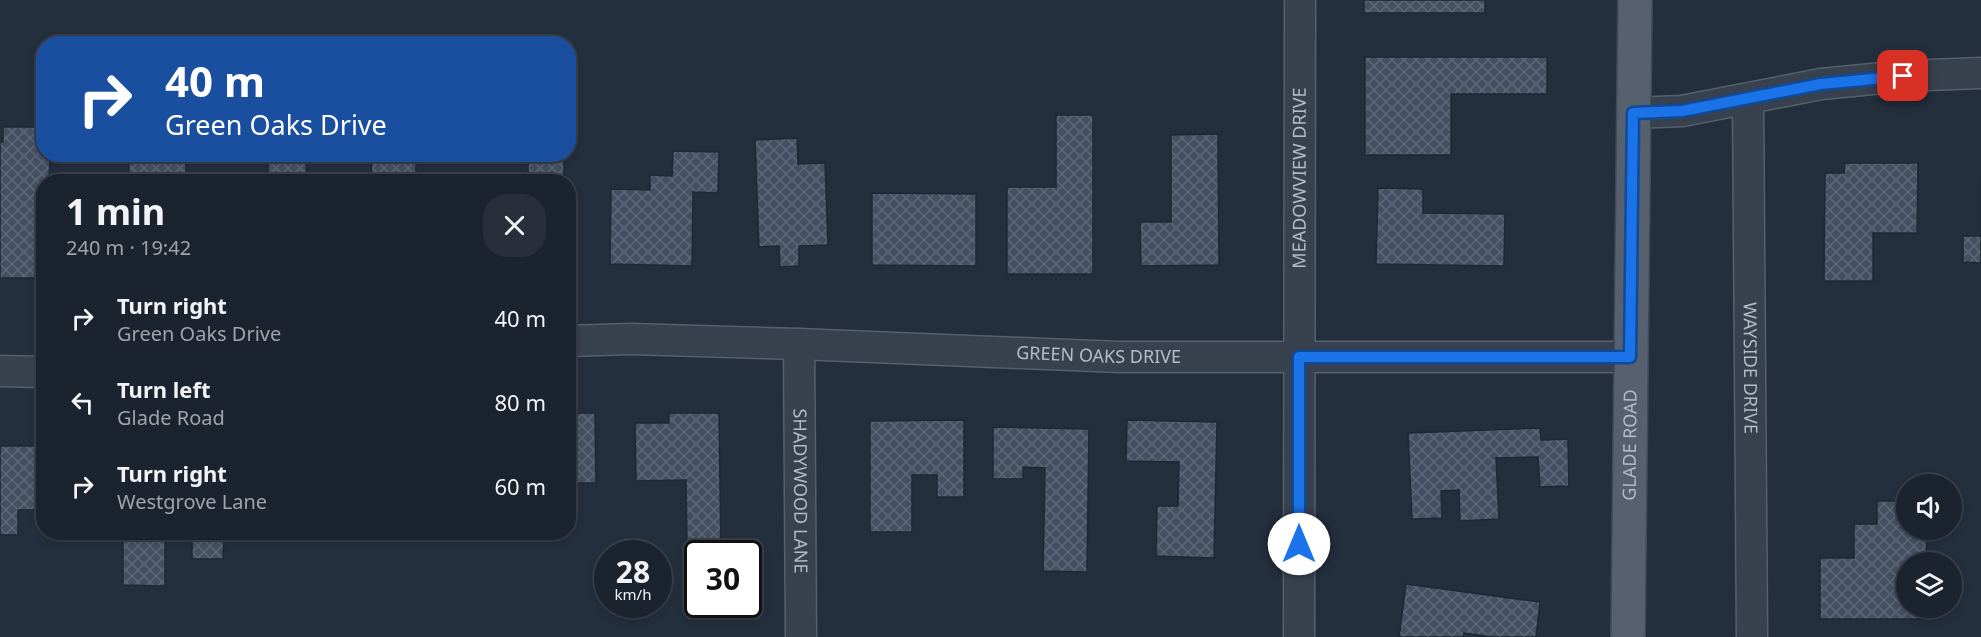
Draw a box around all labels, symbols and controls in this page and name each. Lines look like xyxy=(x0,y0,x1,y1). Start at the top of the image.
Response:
pin xyxy=(1877,50,1928,101)
text: 40 m xyxy=(165,52,265,109)
icon: arrive xyxy=(1886,59,1919,92)
icon: right xyxy=(66,60,144,138)
street label: MEADOWVIEW DRIVE xyxy=(1287,87,1311,269)
text: Green Oaks Drive xyxy=(165,106,387,143)
text: 1 min xyxy=(66,187,165,236)
button: close xyxy=(483,194,546,257)
text: 240 m · 19:42 xyxy=(66,234,191,261)
text: Turn right xyxy=(117,290,227,320)
icon: right xyxy=(66,302,99,335)
street label: WAYSIDE DRIVE xyxy=(1739,302,1763,434)
text: 40 m xyxy=(495,303,546,333)
text: Green Oaks Drive xyxy=(117,320,281,347)
street label: GREEN OAKS DRIVE xyxy=(1016,340,1181,368)
text: Turn left xyxy=(117,374,211,404)
icon: left xyxy=(66,386,99,419)
text: 80 m xyxy=(495,387,546,417)
street label: GLADE ROAD xyxy=(1616,389,1642,501)
text: Glade Road xyxy=(117,404,225,431)
street label: SHADYWOOD LANE xyxy=(788,408,814,574)
text: Turn right xyxy=(117,458,227,488)
icon: right xyxy=(66,470,99,503)
text: 60 m xyxy=(495,471,546,501)
map controls xyxy=(1896,474,1962,618)
button: sound xyxy=(1896,474,1962,540)
text: Westgrove Lane xyxy=(117,488,267,515)
position arrow xyxy=(1267,512,1331,576)
speed limit sign: 30 xyxy=(684,540,762,618)
text: 28 xyxy=(616,551,650,592)
button: layers xyxy=(1896,552,1962,618)
text: km/h xyxy=(615,584,651,604)

